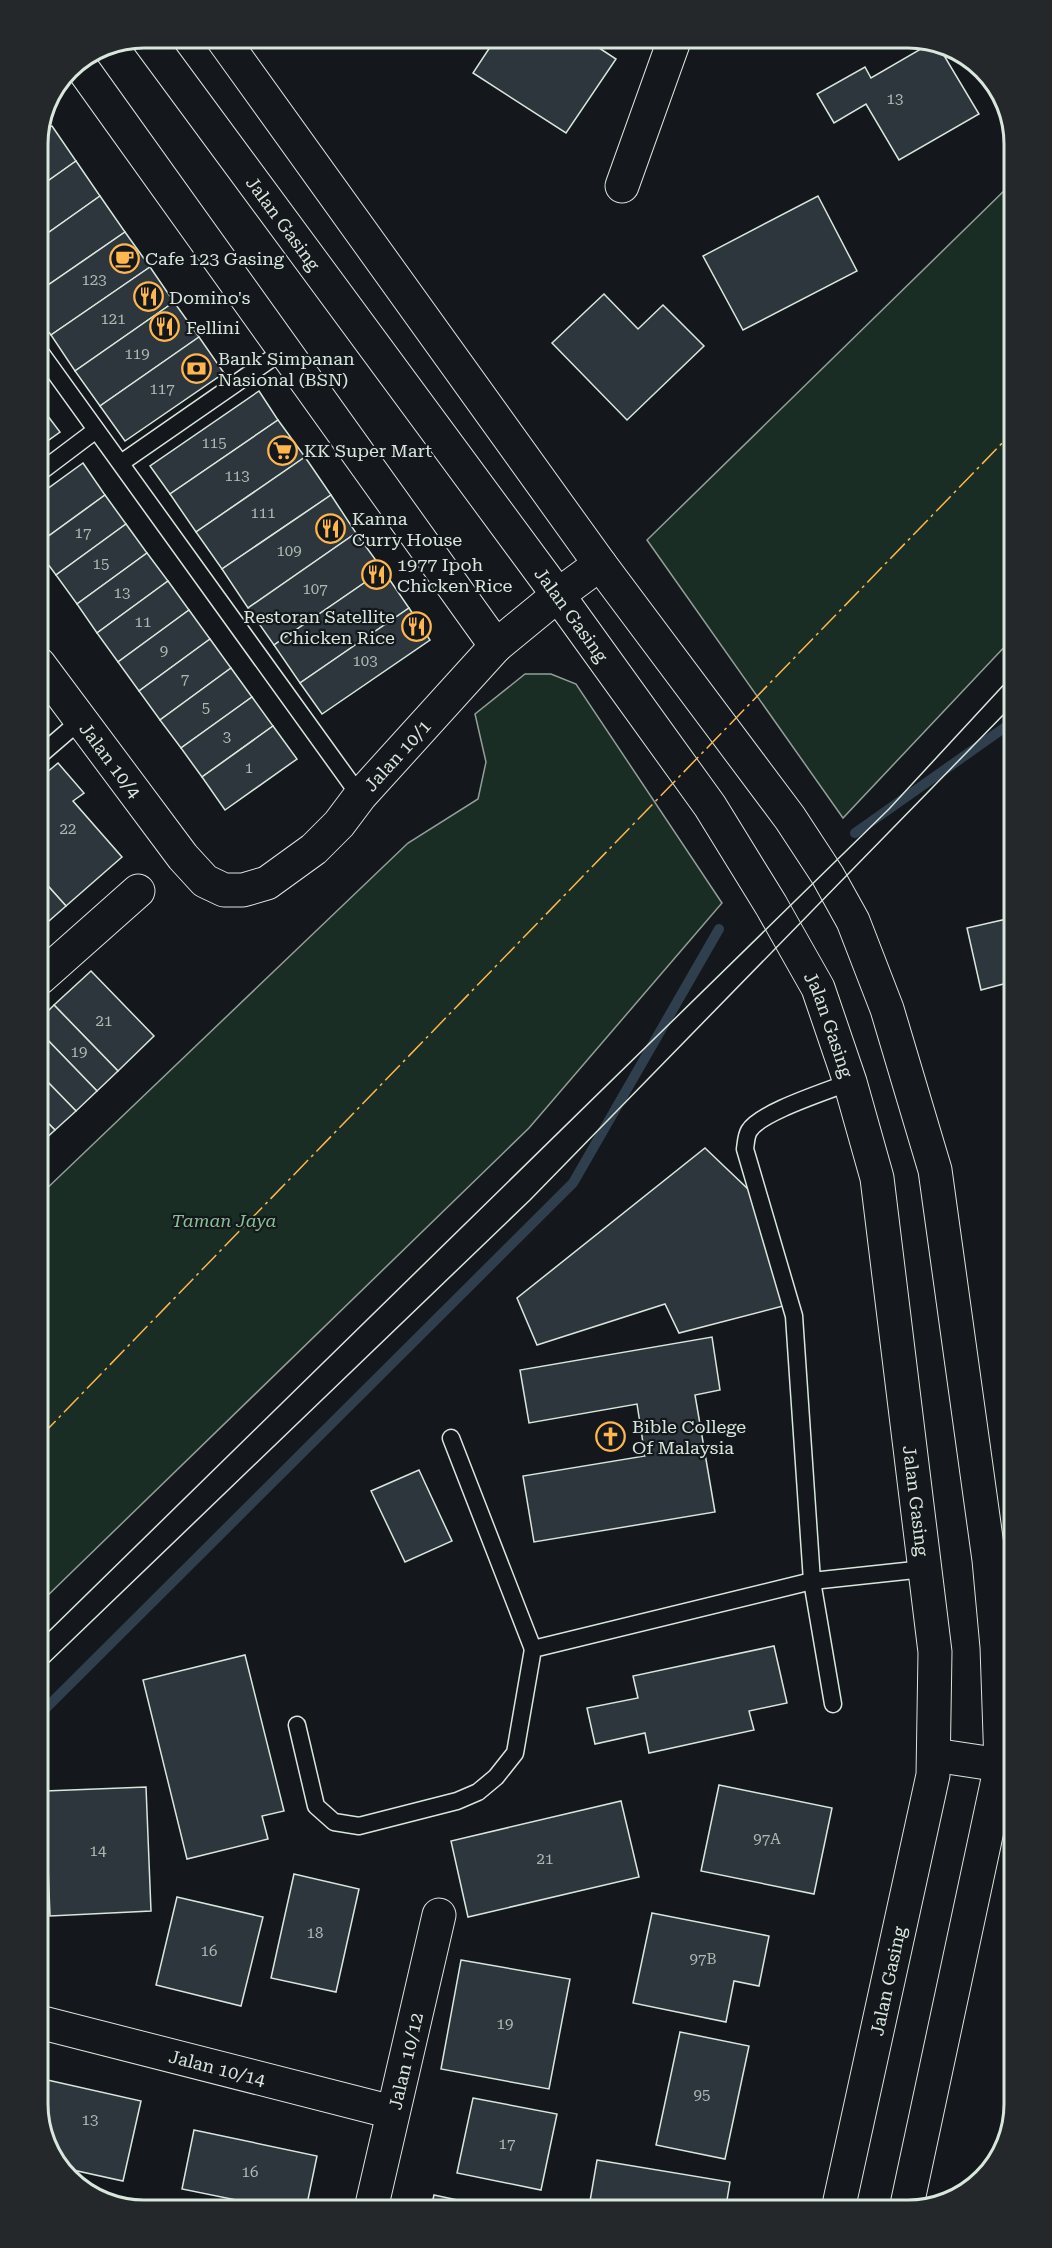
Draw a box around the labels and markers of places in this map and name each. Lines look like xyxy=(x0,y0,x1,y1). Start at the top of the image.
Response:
cafe icon: Cafe 123 Gasing xyxy=(108,242,140,274)
place label: Cafe 123 Gasing xyxy=(145,248,285,269)
restaurant icon: Domino's xyxy=(132,281,164,313)
place label: Domino's xyxy=(169,287,250,308)
restaurant icon: Fellini xyxy=(149,311,181,343)
place label: Fellini xyxy=(186,317,240,338)
place label: Bank Simpanan Nasional (BSN) xyxy=(218,348,355,390)
bank icon: Bank Simpanan Nasional (BSN) xyxy=(181,352,213,384)
supermarket icon: KK Super Mart xyxy=(267,434,299,466)
place label: KK Super Mart xyxy=(304,440,432,461)
place label: Kanna Curry House xyxy=(352,508,462,550)
restaurant icon: Kanna Curry House xyxy=(315,512,347,544)
place label: 1977 Ipoh Chicken Rice xyxy=(397,554,513,596)
restaurant icon: 1977 Ipoh Chicken Rice xyxy=(360,558,392,590)
place label: Restoran Satellite Chicken Rice xyxy=(243,606,395,648)
restaurant icon: Restoran Satellite Chicken Rice xyxy=(400,610,432,642)
place label: Bible College Of Malaysia xyxy=(632,1416,746,1458)
church icon: Bible College Of Malaysia xyxy=(595,1420,627,1452)

